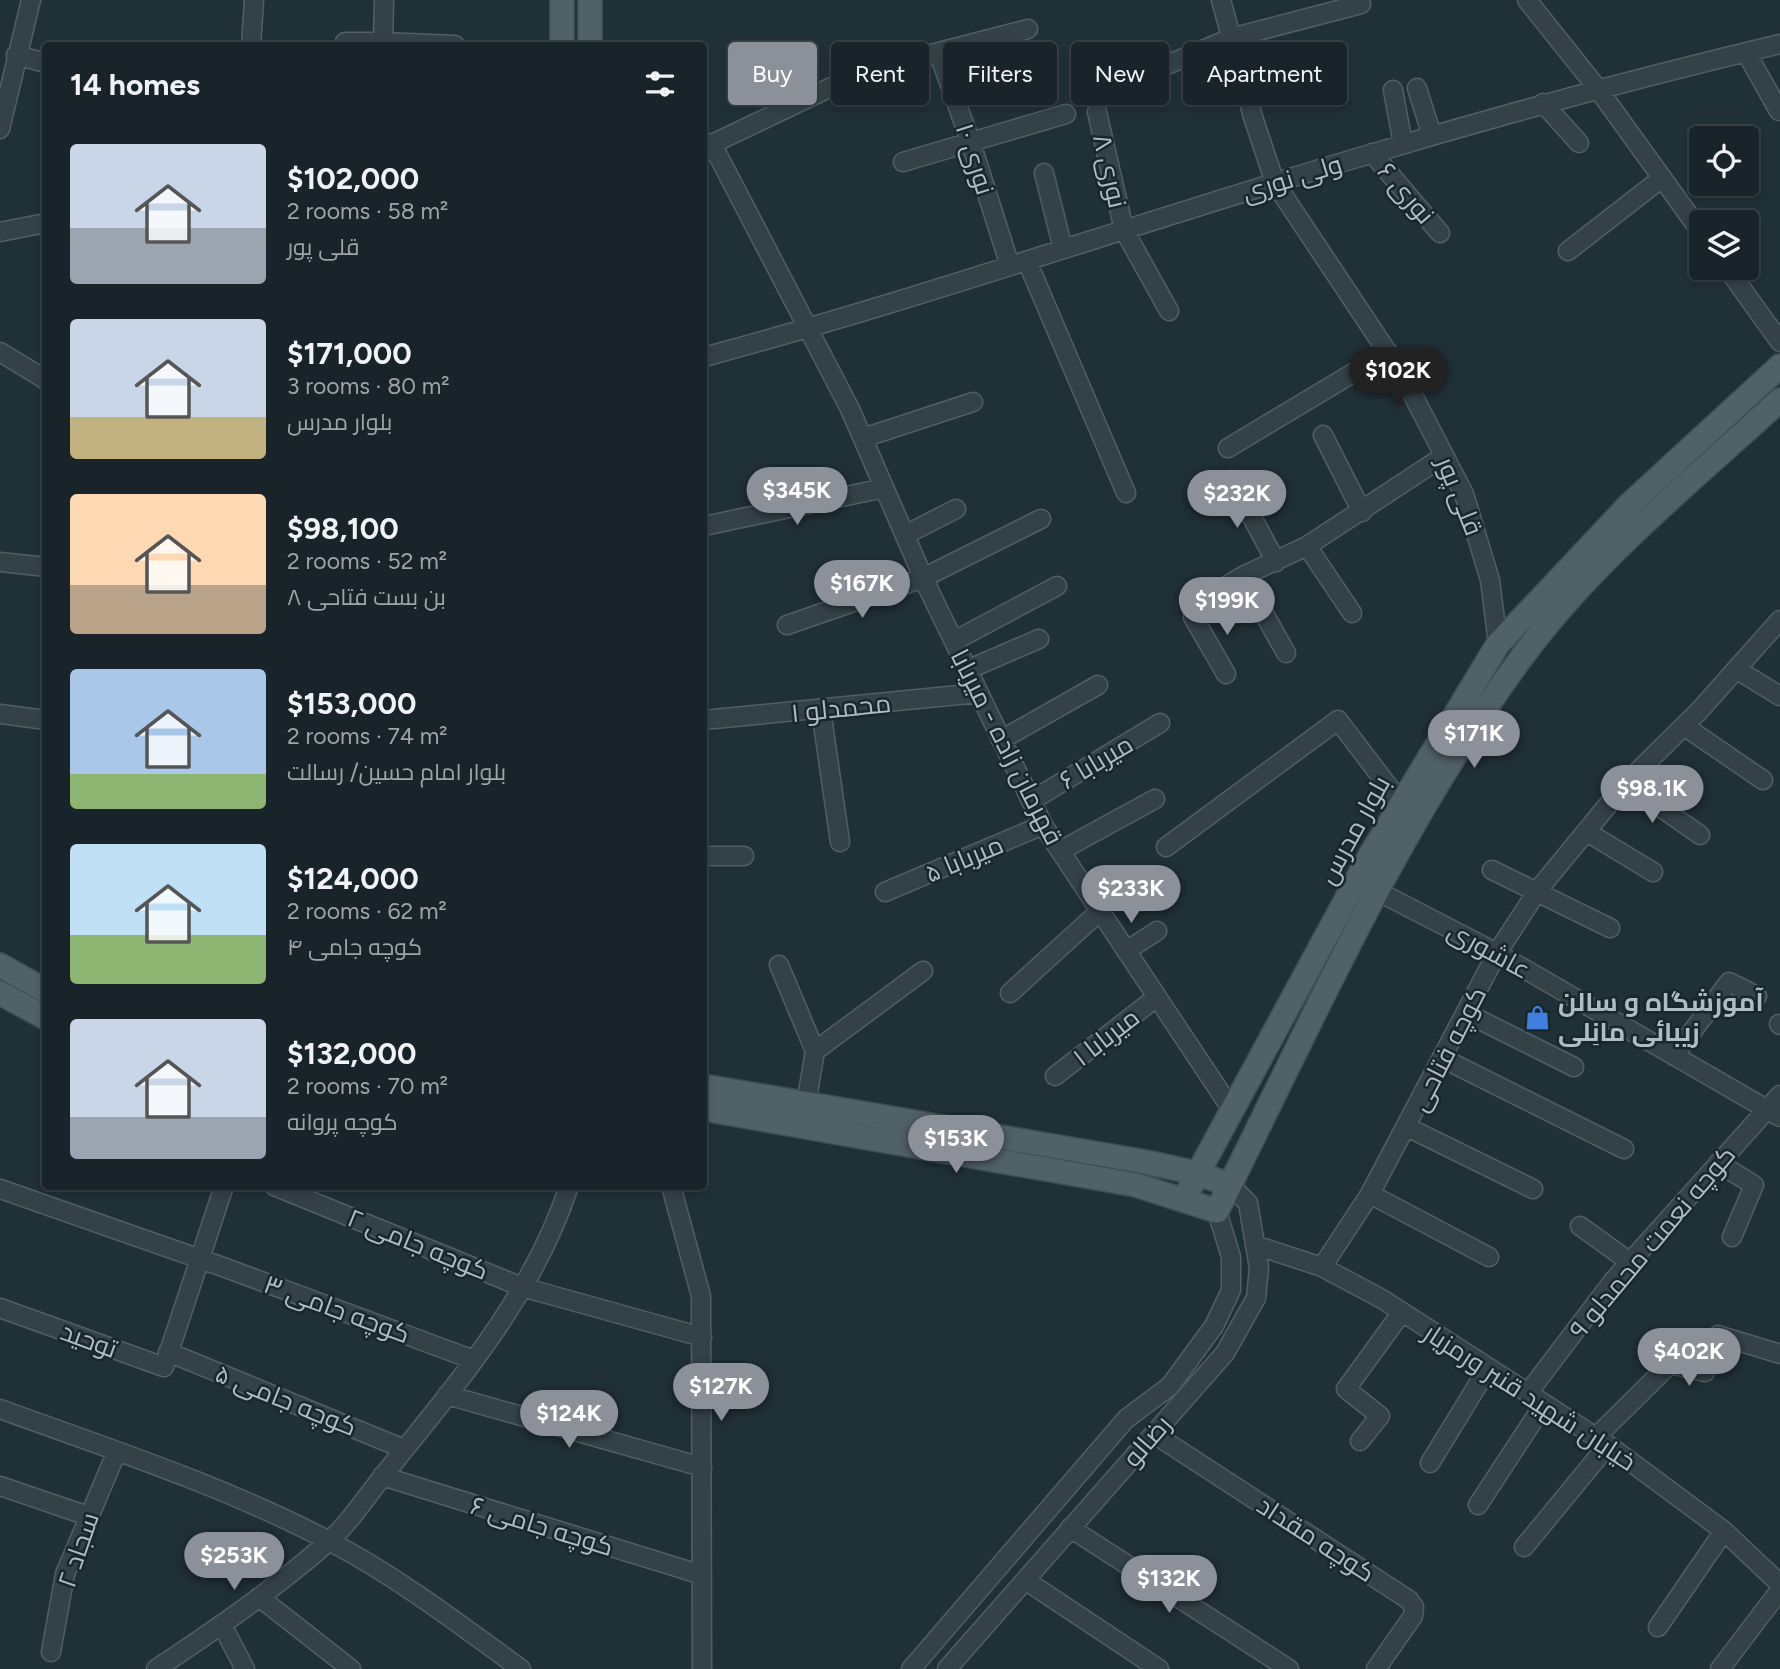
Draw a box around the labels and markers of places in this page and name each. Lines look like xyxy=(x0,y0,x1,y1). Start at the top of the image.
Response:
pin: $102K xyxy=(1349,348,1447,407)
pin: $345K xyxy=(748,468,846,527)
pin: $232K xyxy=(1188,470,1286,530)
pin: $167K xyxy=(813,560,911,620)
pin: $199K xyxy=(1178,578,1276,637)
pin: $171K xyxy=(1425,710,1523,770)
pin: $98.1K xyxy=(1595,766,1709,825)
pin: $233K xyxy=(1082,866,1180,925)
place label: آموزشگاه و سالن زیبائی مانِلی xyxy=(1558,986,1764,1048)
shop icon: آموزشگاه و سالن زیبائی مانِلی xyxy=(1524,1003,1552,1031)
pin: $153K xyxy=(907,1116,1005,1175)
pin: $402K xyxy=(1640,1328,1738,1388)
pin: $127K xyxy=(672,1364,770,1423)
pin: $124K xyxy=(520,1390,618,1450)
pin: $253K xyxy=(185,1532,283,1592)
pin: $132K xyxy=(1120,1556,1218,1615)

